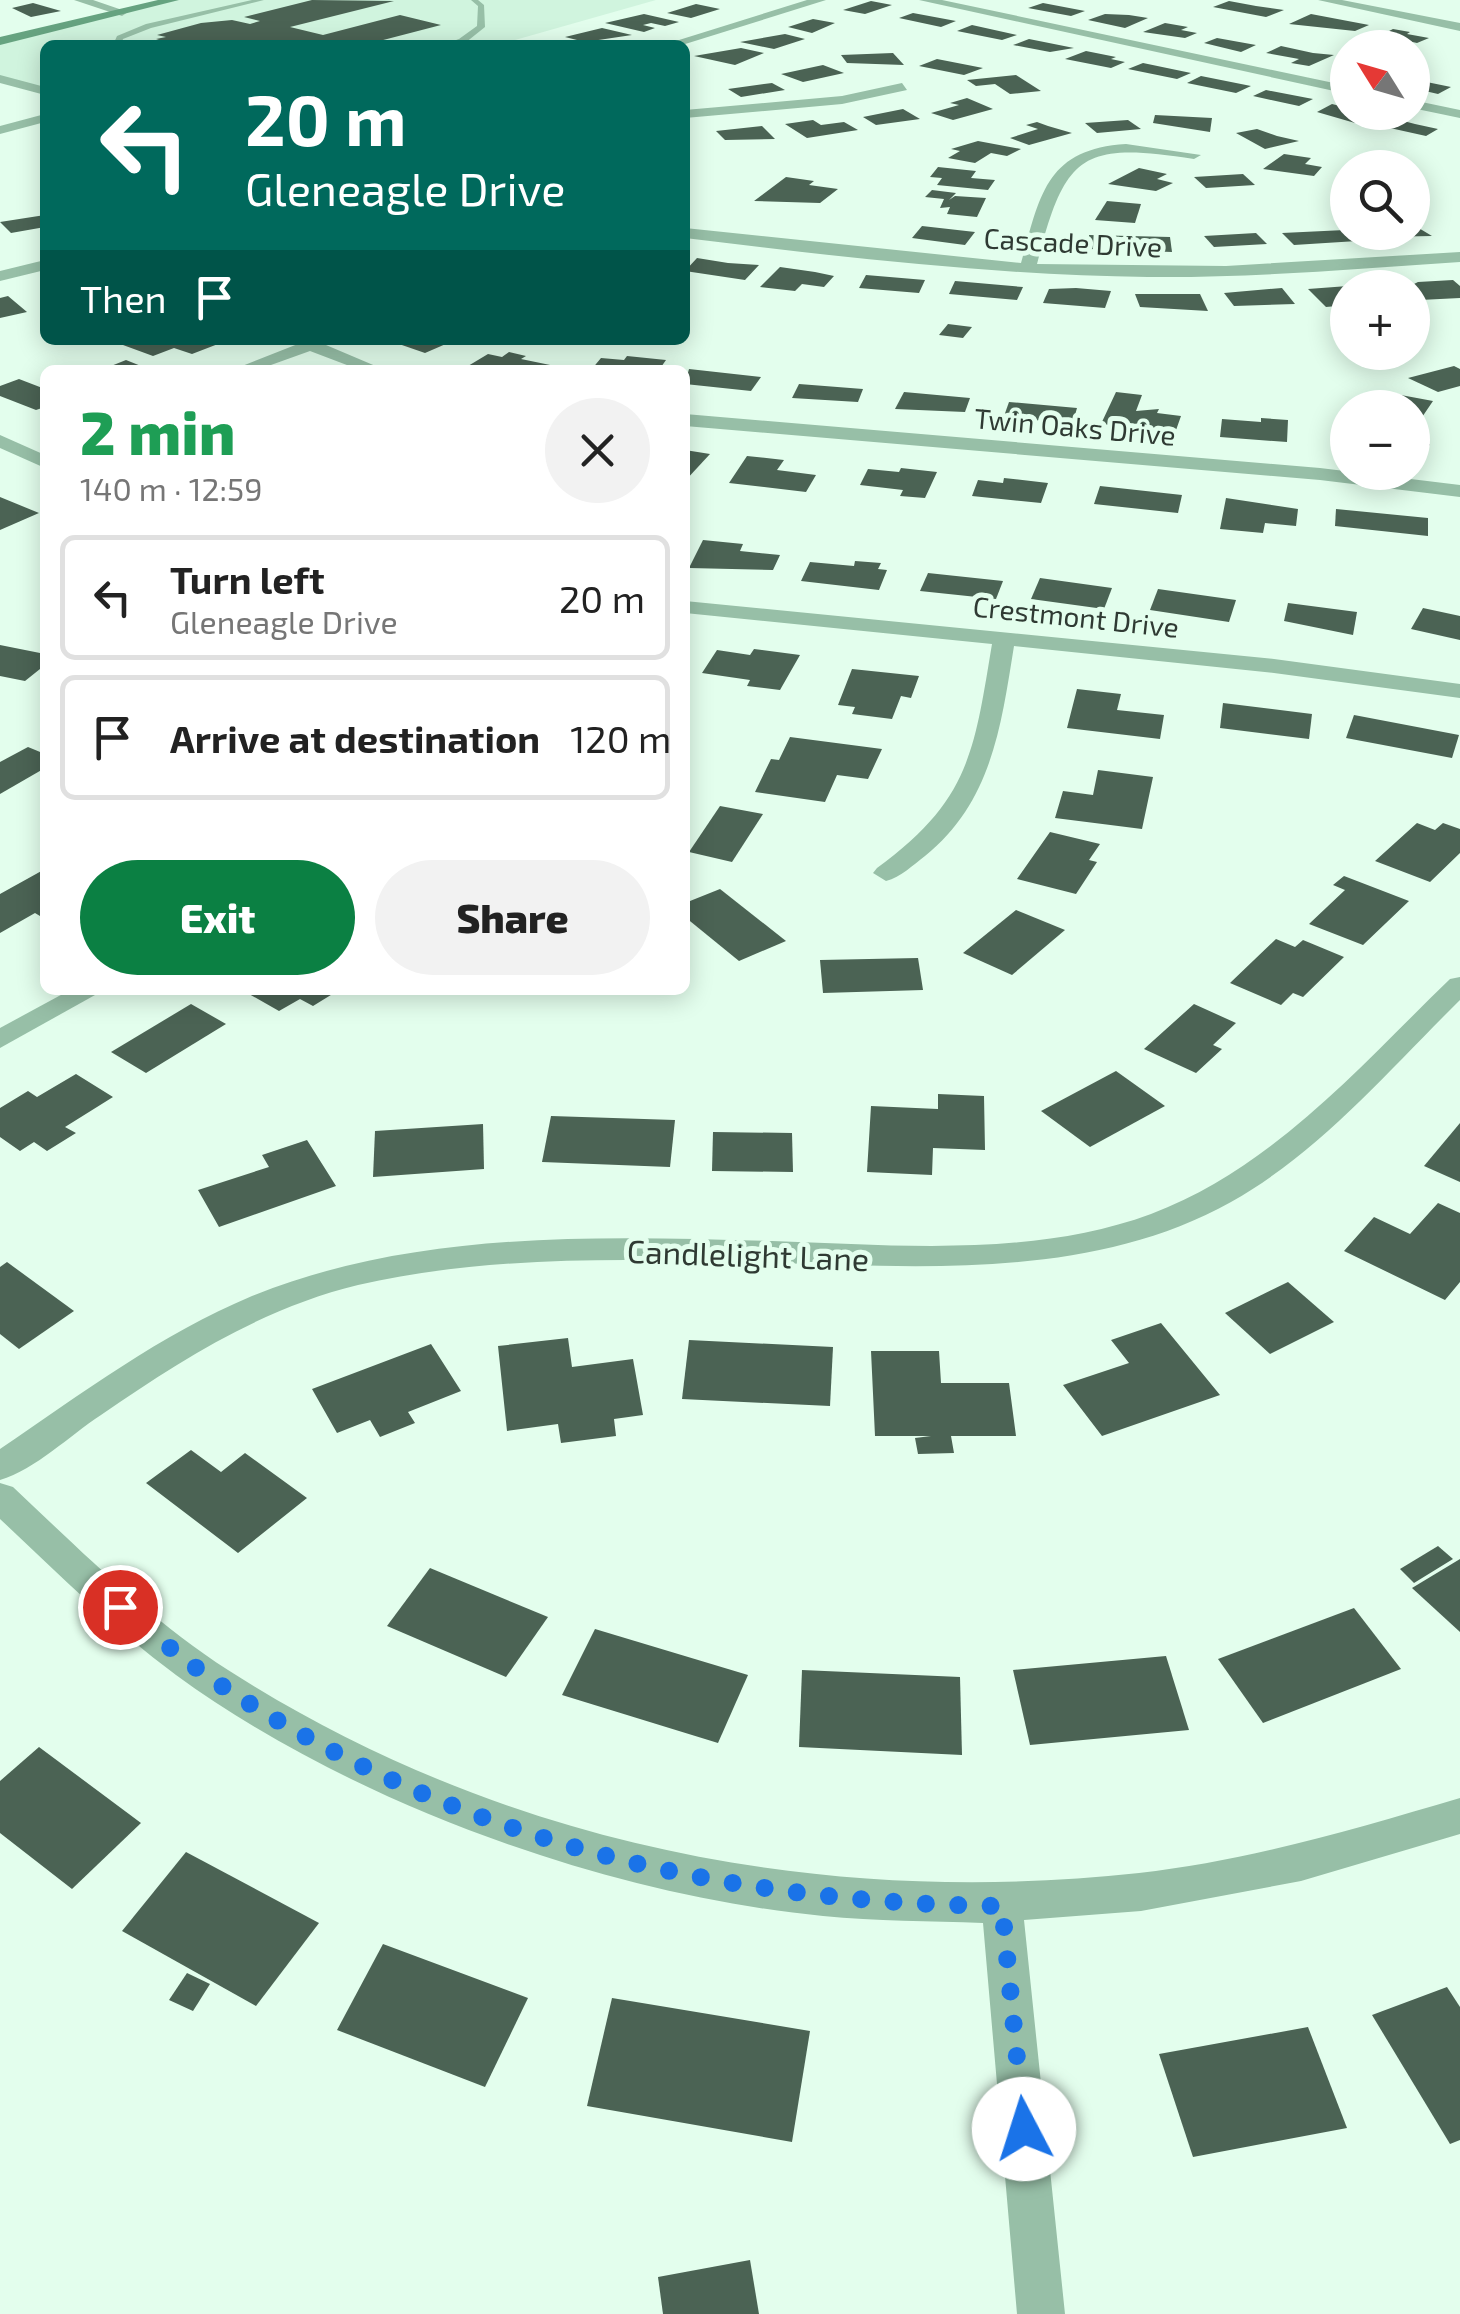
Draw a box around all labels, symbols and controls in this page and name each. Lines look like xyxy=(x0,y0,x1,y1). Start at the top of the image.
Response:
north arrow xyxy=(1330,30,1430,130)
map controls xyxy=(1330,30,1430,490)
text: 20 m xyxy=(245,76,407,160)
icon: left xyxy=(80,80,210,210)
button: search xyxy=(1330,150,1430,250)
text: Gleneagle Drive xyxy=(245,161,565,215)
street label: Cascade Drive xyxy=(983,220,1163,264)
icon: arrive xyxy=(187,270,242,325)
button: + xyxy=(1330,270,1430,370)
text: Then xyxy=(80,275,167,321)
button: − xyxy=(1330,390,1430,490)
text: 2 min xyxy=(80,395,235,467)
button: close xyxy=(545,398,650,503)
street label: Twin Oaks Drive xyxy=(973,400,1177,452)
text: 140 m · 12:59 xyxy=(80,469,262,507)
text: Turn left xyxy=(170,556,325,602)
icon: left xyxy=(85,570,140,625)
text: 20 m xyxy=(559,575,645,621)
street label: Crestmont Drive xyxy=(971,588,1181,644)
text: Gleneagle Drive xyxy=(170,602,398,640)
icon: arrive xyxy=(85,710,140,765)
text: Arrive at destination xyxy=(170,715,540,761)
text: 120 m xyxy=(570,715,671,761)
button: Exit xyxy=(80,860,355,975)
button: Share xyxy=(375,860,650,975)
street label: Candlelight Lane xyxy=(626,1231,870,1277)
pin xyxy=(78,1565,163,1650)
icon: arrive xyxy=(93,1580,148,1635)
position arrow xyxy=(972,2077,1076,2181)

